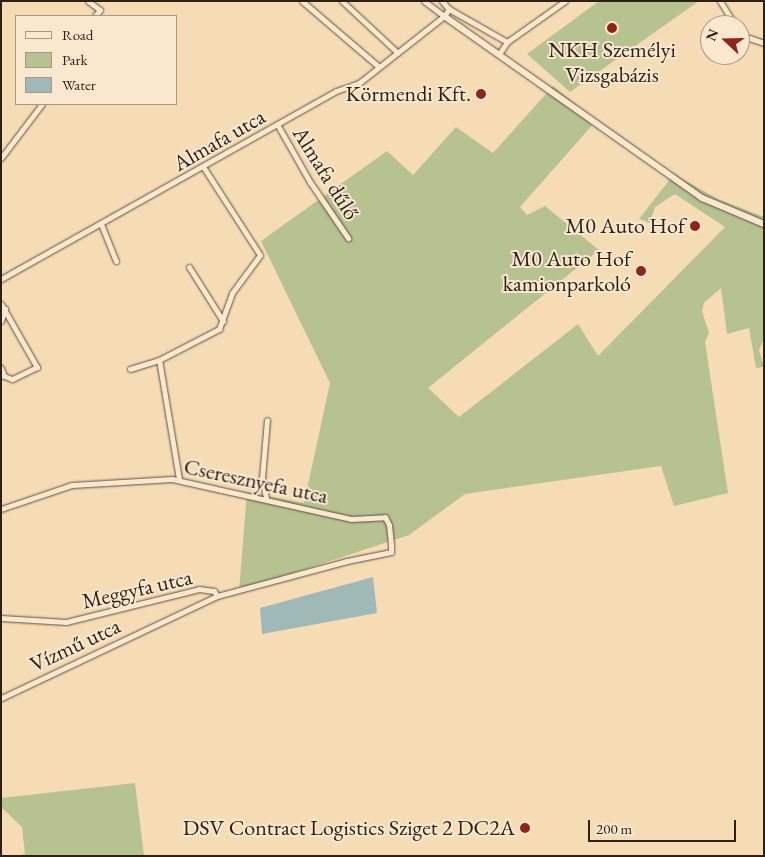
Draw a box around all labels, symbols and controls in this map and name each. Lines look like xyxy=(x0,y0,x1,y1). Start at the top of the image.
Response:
legend xyxy=(15,15,178,105)
north arrow xyxy=(700,15,750,65)
marker: NKH Személyi Vizsgabázis xyxy=(606,22,618,34)
text: Road xyxy=(62,25,93,44)
text: N xyxy=(701,26,722,44)
place label: NKH Személyi Vizsgabázis xyxy=(548,36,676,88)
text: Park xyxy=(62,50,88,69)
text: Water xyxy=(62,75,96,94)
place label: Körmendi Kft. xyxy=(346,81,471,107)
marker: Körmendi Kft. xyxy=(475,88,487,100)
street label: Almafa utca xyxy=(168,103,270,177)
street label: Almafa dűlő xyxy=(287,122,365,224)
place label: M0 Auto Hof xyxy=(565,213,685,239)
marker: M0 Auto Hof xyxy=(689,220,701,232)
place label: M0 Auto Hof kamionparkoló xyxy=(503,245,631,296)
marker: M0 Auto Hof kamionparkoló xyxy=(635,265,647,277)
street label: Cseresznyefa utca xyxy=(182,453,330,509)
street label: Meggyfa utca xyxy=(79,564,195,614)
street label: Vízmű utca xyxy=(25,613,125,677)
scale bar xyxy=(590,810,738,842)
place label: DSV Contract Logistics Sziget 2 DC2A xyxy=(183,815,515,841)
text: 200 m xyxy=(596,819,632,838)
marker: DSV Contract Logistics Sziget 2 DC2A xyxy=(519,822,531,834)

